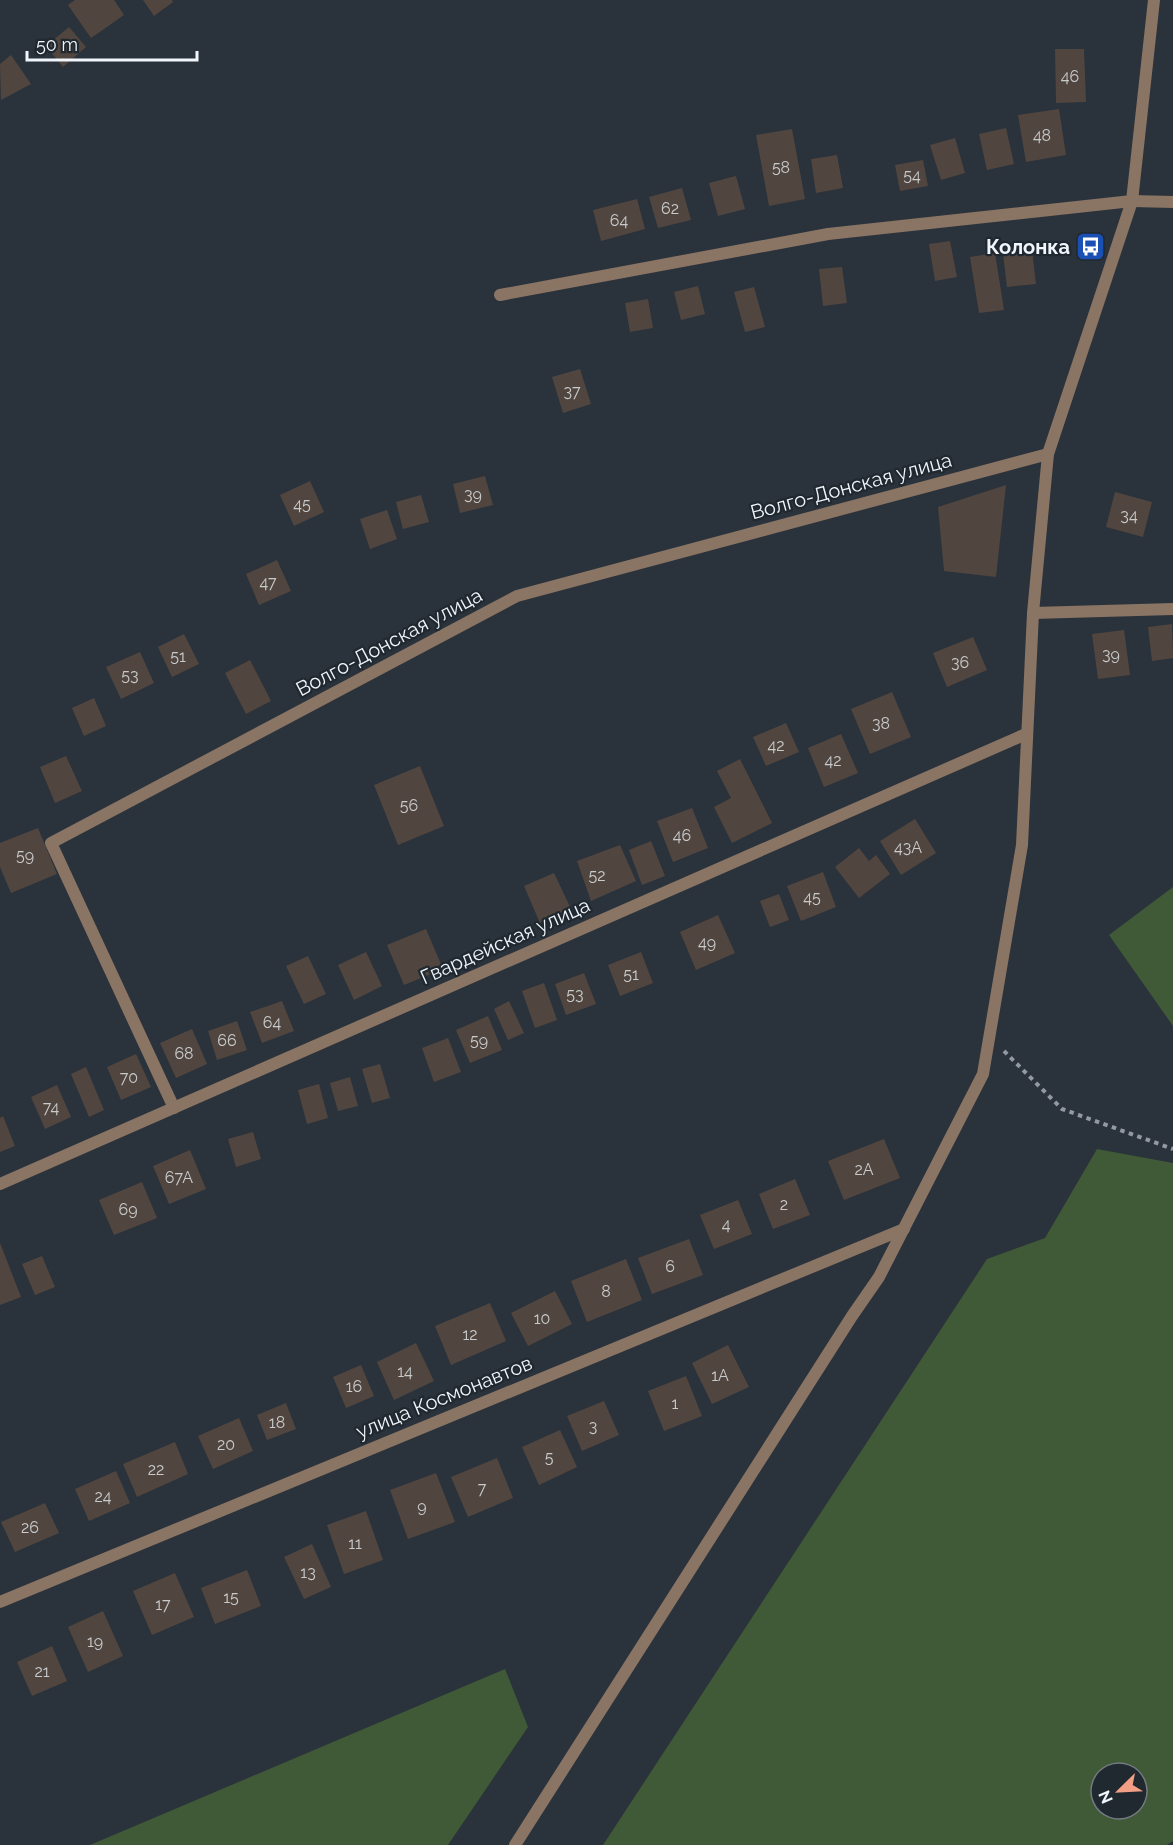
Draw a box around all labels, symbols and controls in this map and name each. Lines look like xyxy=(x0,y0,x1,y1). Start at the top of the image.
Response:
scale bar xyxy=(27,24,196,62)
text: 50 m xyxy=(36,34,78,55)
house number: 46 xyxy=(1061,67,1079,86)
house number: 48 xyxy=(1033,126,1051,145)
house number: 58 xyxy=(772,158,790,177)
house number: 54 xyxy=(903,166,921,185)
house number: 62 xyxy=(661,199,679,218)
house number: 64 xyxy=(610,211,628,230)
bus stop icon: Колонка xyxy=(1075,231,1107,263)
place label: Колонка xyxy=(986,235,1070,259)
house number: 37 xyxy=(563,382,581,401)
street label: Волго-Донская улица xyxy=(748,448,954,524)
house number: 39 xyxy=(464,485,482,504)
house number: 45 xyxy=(293,495,311,514)
house number: 34 xyxy=(1120,506,1138,525)
house number: 47 xyxy=(259,573,277,592)
street label: Волго-Донская улица xyxy=(292,583,486,701)
house number: 39 xyxy=(1102,645,1120,664)
house number: 51 xyxy=(170,647,186,666)
house number: 36 xyxy=(951,653,969,672)
house number: 53 xyxy=(121,666,139,685)
house number: 38 xyxy=(872,714,890,733)
house number: 42 xyxy=(767,736,785,755)
house number: 42 xyxy=(824,751,842,770)
house number: 56 xyxy=(400,796,418,815)
house number: 46 xyxy=(673,826,691,845)
house number: 43А xyxy=(894,838,922,857)
house number: 59 xyxy=(16,846,34,865)
house number: 52 xyxy=(588,866,606,885)
house number: 45 xyxy=(803,888,821,907)
street label: Гвардейская улица xyxy=(416,893,594,989)
house number: 49 xyxy=(698,933,716,952)
house number: 51 xyxy=(623,965,639,984)
house number: 53 xyxy=(566,985,584,1004)
house number: 64 xyxy=(263,1013,281,1032)
house number: 66 xyxy=(217,1031,237,1050)
house number: 59 xyxy=(470,1031,488,1050)
house number: 68 xyxy=(174,1044,194,1063)
house number: 70 xyxy=(120,1068,138,1087)
house number: 74 xyxy=(43,1098,59,1117)
house number: 2А xyxy=(854,1160,874,1179)
house number: 67А xyxy=(165,1168,193,1187)
house number: 2 xyxy=(780,1195,788,1214)
house number: 69 xyxy=(118,1200,138,1219)
house number: 4 xyxy=(722,1215,731,1234)
house number: 6 xyxy=(665,1257,675,1276)
house number: 8 xyxy=(601,1282,611,1301)
house number: 10 xyxy=(534,1309,550,1328)
house number: 12 xyxy=(462,1325,478,1344)
street label: улица Космонавтов xyxy=(352,1351,536,1443)
house number: 14 xyxy=(397,1362,413,1381)
house number: 1А xyxy=(711,1366,729,1385)
house number: 16 xyxy=(346,1377,362,1396)
house number: 1 xyxy=(672,1394,679,1413)
house number: 18 xyxy=(269,1413,285,1432)
house number: 3 xyxy=(589,1417,597,1436)
house number: 20 xyxy=(217,1435,235,1454)
house number: 5 xyxy=(545,1448,554,1467)
house number: 22 xyxy=(148,1460,164,1479)
house number: 7 xyxy=(478,1479,487,1498)
house number: 24 xyxy=(94,1487,112,1506)
house number: 9 xyxy=(417,1497,427,1516)
house number: 26 xyxy=(21,1518,39,1537)
house number: 11 xyxy=(348,1534,362,1553)
house number: 13 xyxy=(300,1563,316,1582)
house number: 15 xyxy=(223,1588,239,1607)
house number: 17 xyxy=(155,1595,171,1614)
house number: 19 xyxy=(87,1632,103,1651)
house number: 21 xyxy=(34,1662,50,1681)
north arrow xyxy=(1089,1761,1149,1821)
text: N xyxy=(1095,1787,1117,1806)

